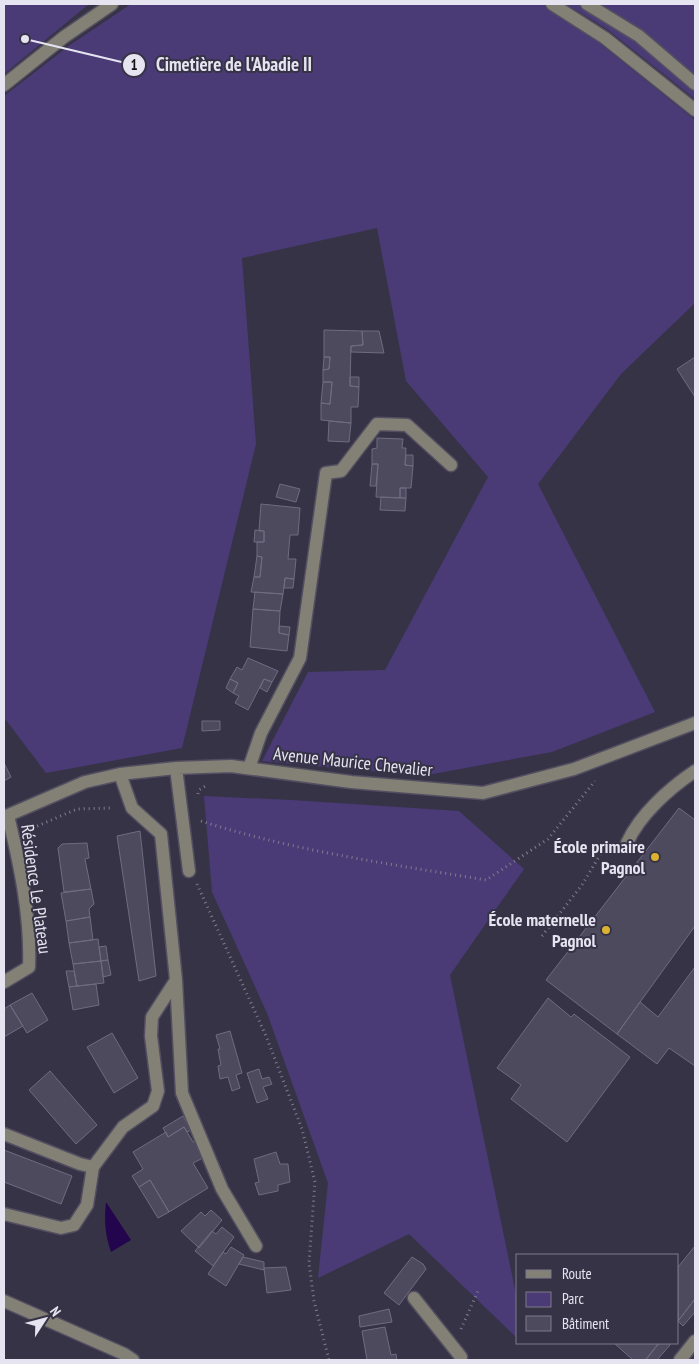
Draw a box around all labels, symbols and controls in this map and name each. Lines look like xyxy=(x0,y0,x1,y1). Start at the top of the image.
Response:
callout: Cimetière de l'Abadie II xyxy=(121,48,322,82)
text: Cimetière de l'Abadie II xyxy=(156,52,312,76)
text: 1 xyxy=(130,55,138,74)
street label: Avenue Maurice Chevalier xyxy=(272,742,434,781)
street label: Résidence Le Plateau xyxy=(16,823,57,955)
place label: École primaire Pagnol xyxy=(554,835,646,879)
marker: École primaire Pagnol xyxy=(649,851,661,863)
place label: École maternelle Pagnol xyxy=(489,908,597,952)
marker: École maternelle Pagnol xyxy=(600,924,612,936)
legend xyxy=(516,1254,679,1344)
text: Route xyxy=(562,1264,592,1283)
text: Parc xyxy=(562,1289,584,1308)
north arrow xyxy=(20,1294,70,1344)
text: N xyxy=(46,1303,65,1320)
text: Bâtiment xyxy=(562,1314,609,1333)

